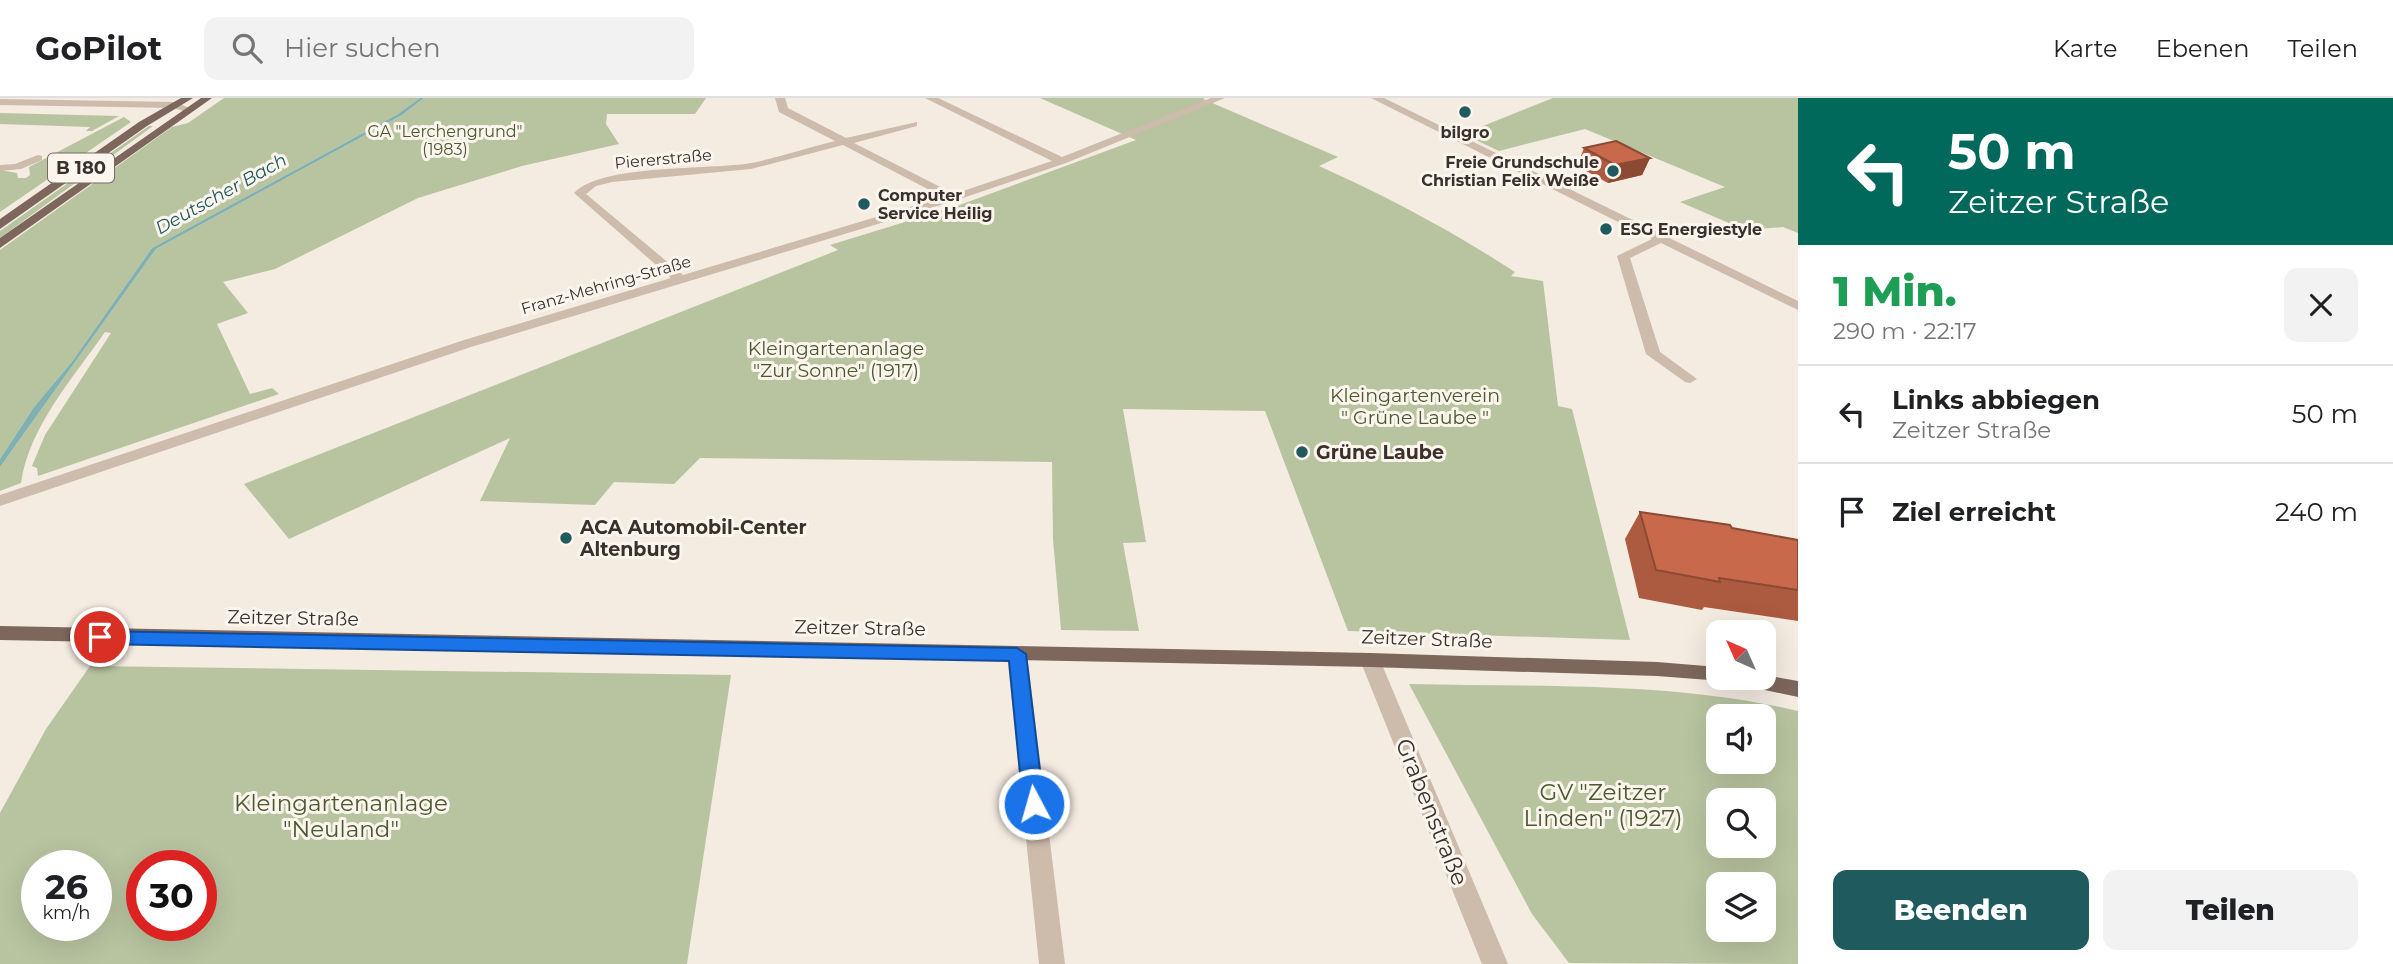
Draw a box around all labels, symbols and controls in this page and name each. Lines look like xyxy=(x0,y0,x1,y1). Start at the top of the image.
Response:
search box xyxy=(204,17,694,80)
text: GoPilot xyxy=(35,28,162,68)
icon: search xyxy=(228,29,266,67)
text: Hier suchen xyxy=(284,32,441,64)
text: Karte xyxy=(2053,34,2118,63)
text: Ebenen xyxy=(2156,34,2249,63)
text: Teilen xyxy=(2287,34,2358,63)
marker: bilgro xyxy=(1457,104,1473,120)
park label: GA "Lerchengrund" (1983) xyxy=(367,122,523,159)
text: 50 m xyxy=(1948,122,2076,181)
place label: bilgro xyxy=(1440,123,1490,142)
icon: left xyxy=(1833,126,1924,217)
street label: Piererstraße xyxy=(614,145,712,173)
water label: Deutscher Bach xyxy=(151,149,291,239)
place label: Freie Grundschule Christian Felix Weiße xyxy=(1421,153,1599,190)
road number: B 180 xyxy=(48,154,114,182)
marker: Freie Grundschule Christian Felix Weiße xyxy=(1605,163,1621,179)
text: Zeitzer Straße xyxy=(1948,182,2169,221)
place label: Computer Service Heilig xyxy=(878,186,992,223)
marker: Computer Service Heilig xyxy=(856,196,872,212)
place label: ESG Energiestyle xyxy=(1620,220,1762,239)
marker: ESG Energiestyle xyxy=(1598,221,1614,237)
street label: Franz-Mehring-Straße xyxy=(519,252,693,318)
text: 1 Min. xyxy=(1833,265,1957,317)
button: close xyxy=(2284,268,2358,342)
text: 290 m · 22:17 xyxy=(1833,317,1976,345)
park label: Kleingartenanlage "Zur Sonne" (1917) xyxy=(748,337,924,382)
park label: Kleingartenverein " Grüne Laube " xyxy=(1330,384,1500,429)
text: Links abbiegen xyxy=(1892,384,2100,416)
icon: left xyxy=(1833,395,1871,433)
text: 50 m xyxy=(2292,398,2358,430)
text: Zeitzer Straße xyxy=(1892,416,2051,444)
place label: Grüne Laube xyxy=(1316,441,1444,464)
marker: Grüne Laube xyxy=(1294,444,1310,460)
icon: arrive xyxy=(1833,493,1871,531)
text: Ziel erreicht xyxy=(1892,496,2056,528)
text: 240 m xyxy=(2275,496,2358,528)
place label: ACA Automobil-Center Altenburg xyxy=(579,516,807,561)
marker: ACA Automobil-Center Altenburg xyxy=(558,530,574,546)
street label: Zeitzer Straße xyxy=(227,605,359,631)
pin xyxy=(70,607,130,667)
street label: Zeitzer Straße xyxy=(794,615,926,641)
icon: arrive xyxy=(81,618,119,656)
north arrow xyxy=(1706,620,1776,690)
map controls xyxy=(1706,620,1776,942)
street label: Zeitzer Straße xyxy=(1361,625,1493,653)
button: sound xyxy=(1706,704,1776,774)
street label: Grabenstraße xyxy=(1390,734,1474,890)
position arrow xyxy=(997,767,1071,841)
park label: GV "Zeitzer Linden" (1927) xyxy=(1523,778,1683,832)
button: search xyxy=(1706,788,1776,858)
park label: Kleingartenanlage "Neuland" xyxy=(234,789,448,843)
speed limit sign: 30 xyxy=(126,850,217,941)
text: 26 xyxy=(45,865,88,908)
button: Beenden xyxy=(1833,870,2089,950)
button: Teilen xyxy=(2103,870,2358,950)
button: layers xyxy=(1706,872,1776,942)
text: km/h xyxy=(42,902,91,924)

